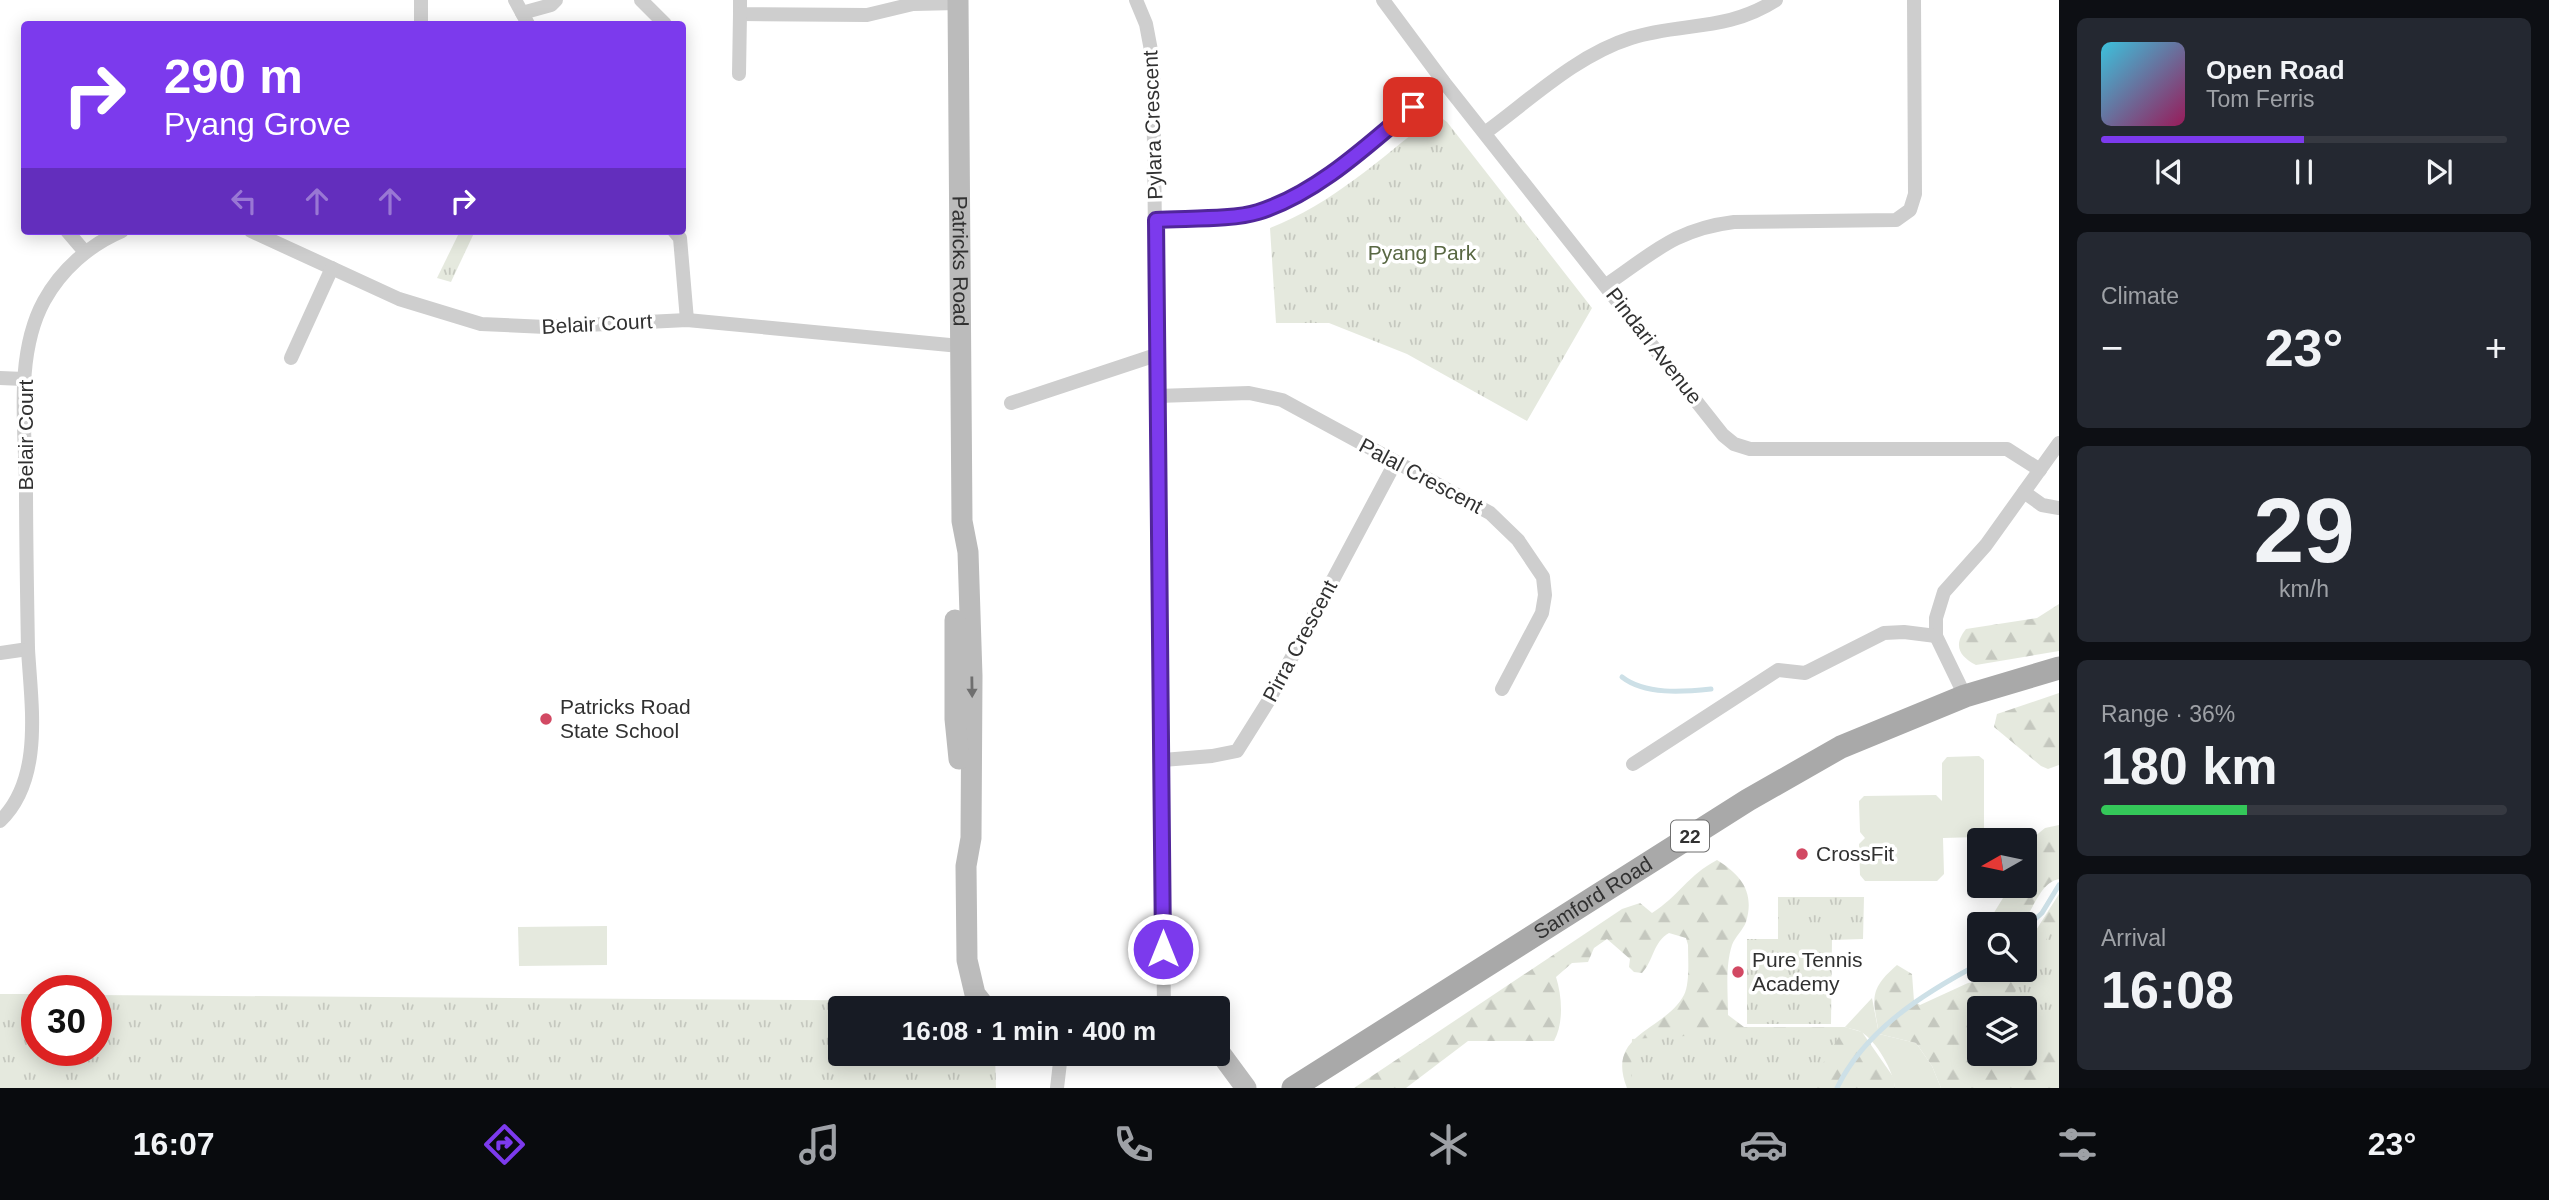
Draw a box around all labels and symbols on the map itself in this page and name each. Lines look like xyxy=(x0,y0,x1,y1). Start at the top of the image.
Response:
street label: Pylara Crescent xyxy=(1138,50,1167,200)
pin xyxy=(1383,77,1443,137)
street label: Patricks Road xyxy=(949,196,973,326)
park label: Pyang Park xyxy=(1368,241,1477,264)
street label: Pindari Avenue xyxy=(1602,283,1707,408)
street label: Belair Court xyxy=(541,309,653,338)
street label: Belair Court xyxy=(14,379,37,490)
street label: Palal Crescent xyxy=(1356,433,1487,518)
street label: Pirra Crescent xyxy=(1258,576,1341,705)
one-way arrow xyxy=(966,676,978,698)
place label: Patricks Road State School xyxy=(560,695,691,742)
marker: Patricks Road State School xyxy=(538,711,554,727)
road number: 22 xyxy=(1671,820,1709,852)
north arrow xyxy=(1967,828,2037,898)
place label: CrossFit xyxy=(1816,842,1894,865)
marker: CrossFit xyxy=(1794,846,1810,862)
street label: Samford Road xyxy=(1529,852,1656,944)
position arrow xyxy=(1126,912,1200,986)
place label: Pure Tennis Academy xyxy=(1752,948,1863,995)
marker: Pure Tennis Academy xyxy=(1730,964,1746,980)
speed limit sign: 30 xyxy=(21,975,112,1066)

